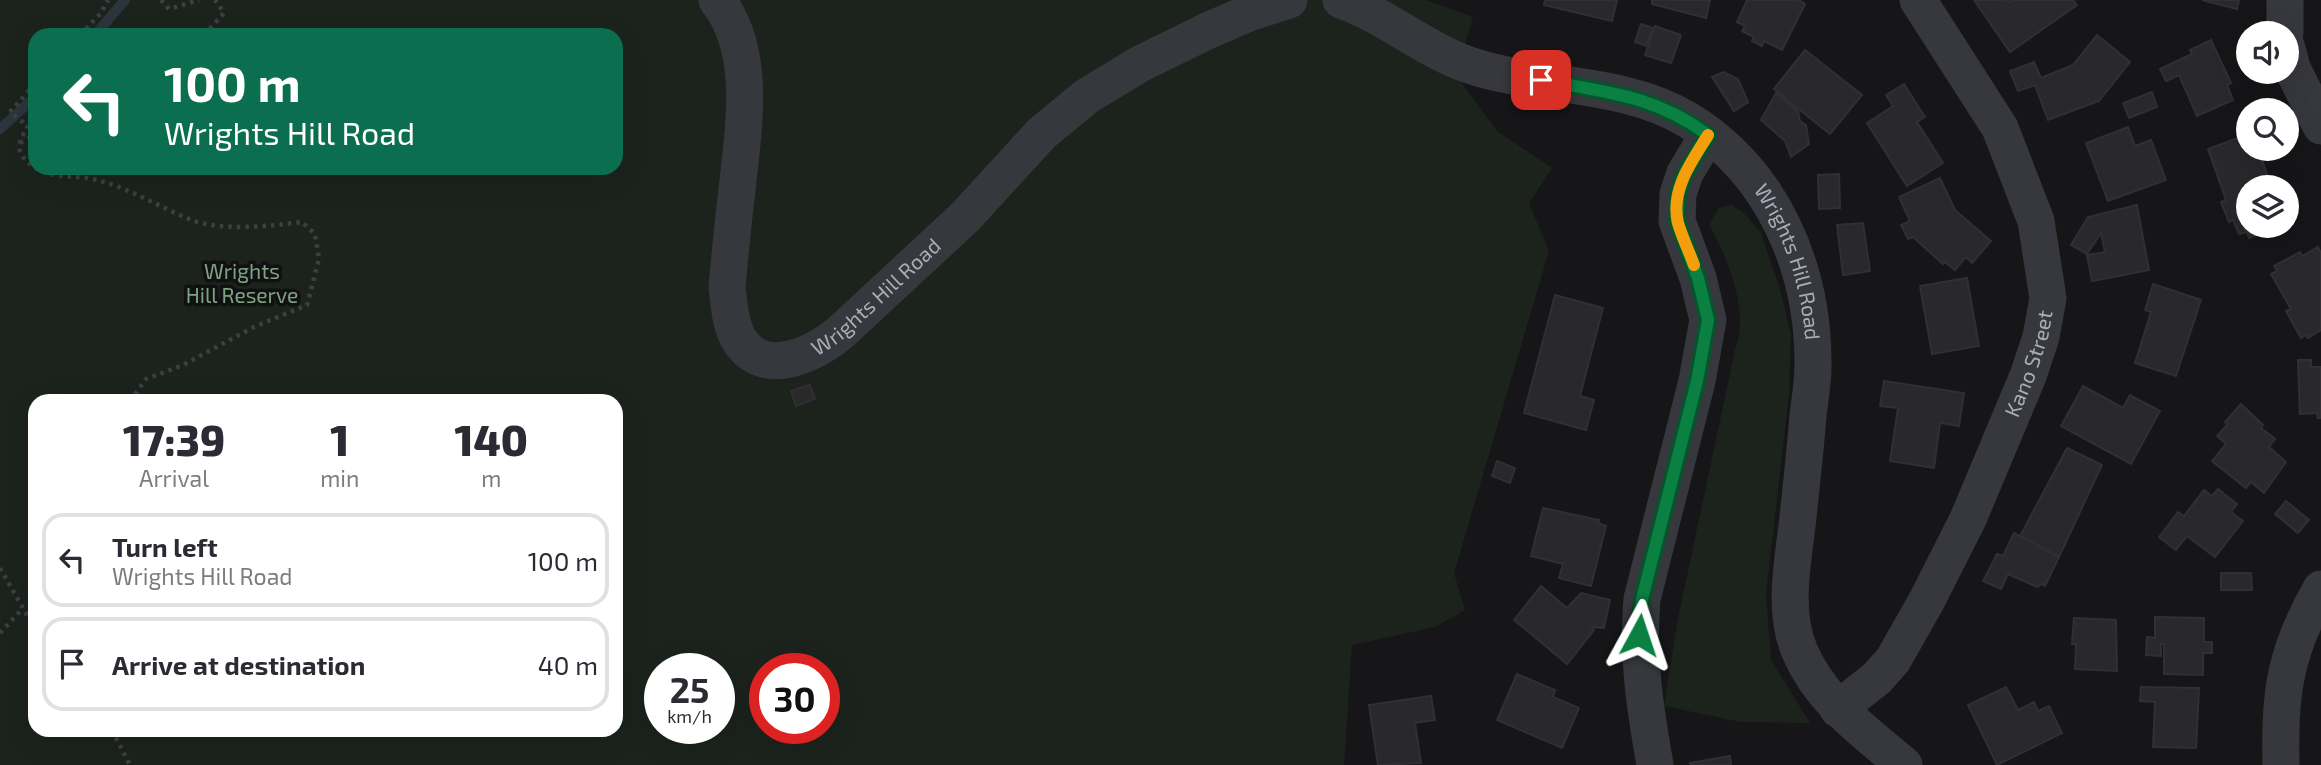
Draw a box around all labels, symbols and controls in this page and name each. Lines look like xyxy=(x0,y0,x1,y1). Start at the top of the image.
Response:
map controls xyxy=(2236,21,2299,238)
button: sound xyxy=(2236,21,2299,84)
pin xyxy=(1511,50,1571,110)
text: 100 m xyxy=(164,53,301,112)
icon: left xyxy=(49,56,140,147)
icon: arrive xyxy=(1522,61,1560,99)
button: search xyxy=(2236,98,2299,161)
text: Wrights Hill Road xyxy=(164,113,415,151)
button: layers xyxy=(2236,175,2299,238)
street label: Wrights Hill Road xyxy=(1750,178,1826,341)
street label: Wrights Hill Road xyxy=(806,232,945,360)
park label: Wrights Hill Reserve xyxy=(186,258,298,307)
street label: Kano Street xyxy=(1998,308,2057,420)
text: 17:39 xyxy=(123,414,225,464)
text: 1 xyxy=(330,414,349,464)
text: 140 xyxy=(455,414,528,464)
text: Arrival xyxy=(139,464,209,492)
text: min xyxy=(320,464,359,492)
text: m xyxy=(481,464,501,492)
text: Turn left xyxy=(112,531,218,562)
icon: left xyxy=(53,541,91,579)
text: 100 m xyxy=(528,545,598,576)
text: Wrights Hill Road xyxy=(112,562,292,590)
position arrow xyxy=(1602,598,1676,672)
icon: arrive xyxy=(53,645,91,683)
text: Arrive at destination xyxy=(112,649,365,680)
text: 40 m xyxy=(538,649,598,680)
speed limit sign: 30 xyxy=(749,653,840,744)
text: 25 xyxy=(670,668,709,710)
text: km/h xyxy=(667,705,712,727)

